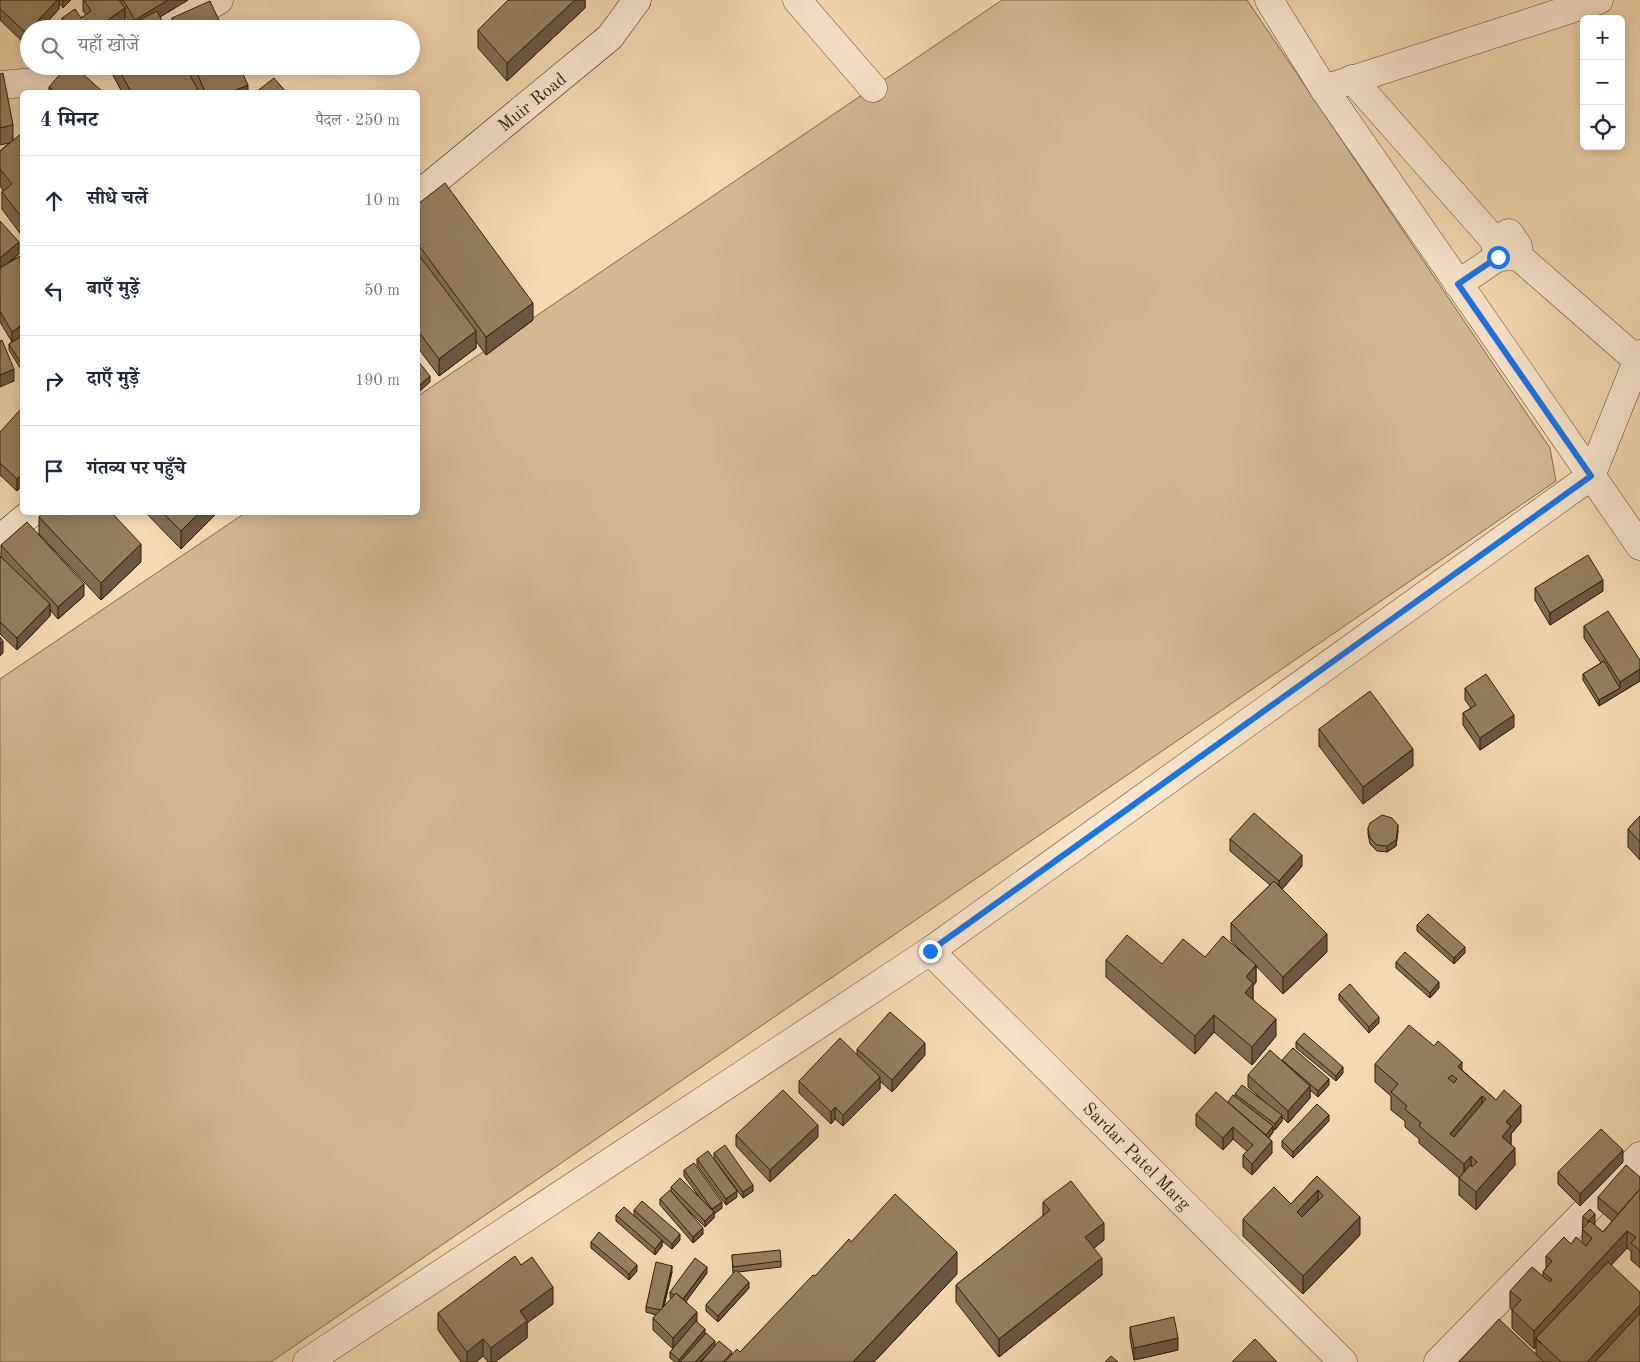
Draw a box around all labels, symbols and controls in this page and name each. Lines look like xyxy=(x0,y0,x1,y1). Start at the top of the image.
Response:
map controls xyxy=(1580,15,1625,150)
button: + xyxy=(1580,15,1625,60)
search box xyxy=(20,20,420,75)
icon: search xyxy=(38,34,66,62)
text: यहाँ खोजें xyxy=(78,37,139,56)
button: − xyxy=(1580,60,1625,105)
street label: Muir Road xyxy=(495,70,570,136)
button: locate xyxy=(1580,105,1625,150)
text: 4 मिनट xyxy=(40,110,98,131)
text: पैदल · 250 m xyxy=(315,113,400,129)
icon: ahead xyxy=(40,187,68,215)
text: सीधे चलें xyxy=(87,190,147,209)
text: 10 m xyxy=(364,193,400,209)
route start xyxy=(1487,246,1510,269)
icon: left xyxy=(40,277,68,305)
text: बाएँ मुड़ें xyxy=(87,280,139,299)
text: 50 m xyxy=(364,283,400,299)
icon: right xyxy=(40,367,68,395)
text: दाएँ मुड़ें xyxy=(87,370,139,389)
text: 190 m xyxy=(355,373,400,389)
icon: arrive xyxy=(40,457,68,485)
text: गंतव्य पर पहुँचे xyxy=(87,460,186,479)
route end xyxy=(919,940,942,963)
street label: Sardar Patel Marg xyxy=(1079,1099,1194,1214)

